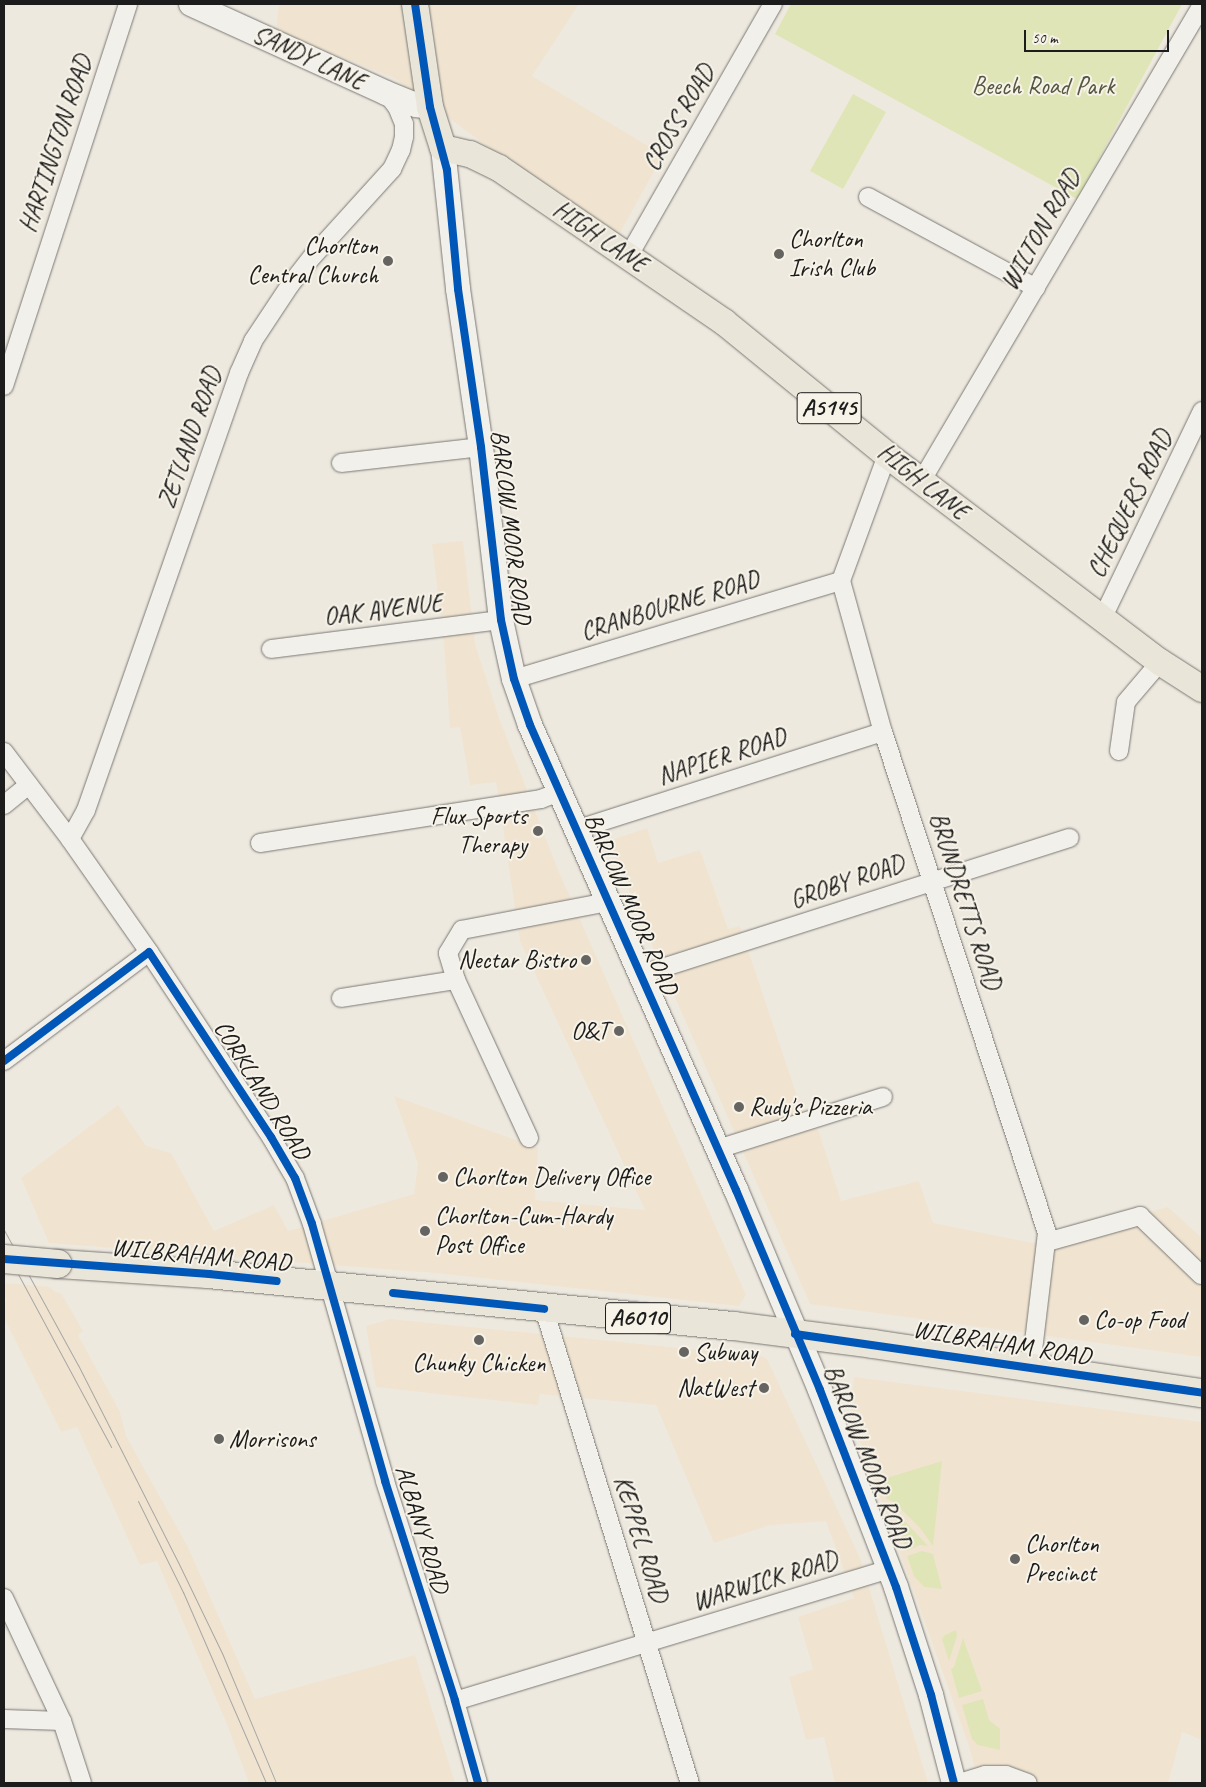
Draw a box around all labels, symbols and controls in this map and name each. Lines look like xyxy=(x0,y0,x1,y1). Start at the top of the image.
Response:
street label: SANDY LANE xyxy=(247,19,371,97)
scale bar xyxy=(1026,20,1171,52)
text: 50 m xyxy=(1032,29,1058,48)
street label: HARTINGTON ROAD xyxy=(13,51,99,237)
street label: CROSS ROAD xyxy=(636,59,722,177)
park label: Beech Road Park xyxy=(971,71,1115,101)
street label: WILTON ROAD xyxy=(994,164,1088,296)
street label: HIGH LANE xyxy=(547,195,653,279)
place label: Chorlton Irish Club xyxy=(789,225,875,284)
place label: Chorlton Central Church xyxy=(247,232,378,291)
marker: Chorlton Irish Club xyxy=(773,248,785,260)
marker: Chorlton Central Church xyxy=(382,255,394,267)
street label: ZETLAND ROAD xyxy=(152,363,228,513)
road number: A5145 xyxy=(796,386,862,429)
street label: CHEQUERS ROAD xyxy=(1081,425,1179,583)
street label: BARLOW MOOR ROAD xyxy=(484,427,538,627)
street label: HIGH LANE xyxy=(872,437,974,527)
street label: CRANBOURNE ROAD xyxy=(577,564,763,648)
street label: OAK AVENUE xyxy=(322,588,444,632)
street label: NAPIER ROAD xyxy=(654,722,790,792)
place label: Flux Sports Therapy xyxy=(431,802,527,861)
street label: BARLOW MOOR ROAD xyxy=(577,808,685,1000)
street label: BRUNDRETTS ROAD xyxy=(922,808,1008,994)
marker: Flux Sports Therapy xyxy=(531,824,545,838)
street label: GROBY ROAD xyxy=(785,848,909,916)
place label: Nectar Bistro xyxy=(458,945,576,975)
marker: Nectar Bistro xyxy=(580,954,592,966)
street label: CORKLAND ROAD xyxy=(207,1015,317,1165)
place label: O&T xyxy=(571,1016,609,1046)
marker: O&T xyxy=(613,1025,625,1037)
place label: Rudy's Pizzeria xyxy=(749,1092,872,1122)
marker: Rudy's Pizzeria xyxy=(733,1101,745,1113)
place label: Chorlton Delivery Office xyxy=(453,1162,651,1192)
marker: Chorlton Delivery Office xyxy=(437,1171,449,1183)
place label: Chorlton-Cum-Hardy Post Office xyxy=(435,1202,612,1261)
marker: Chorlton-Cum-Hardy Post Office xyxy=(419,1225,431,1237)
street label: WILBRAHAM ROAD xyxy=(110,1232,292,1278)
road number: A6010 xyxy=(604,1296,672,1340)
place label: Co-op Food xyxy=(1094,1305,1185,1335)
street label: WILBRAHAM ROAD xyxy=(911,1314,1093,1372)
marker: Co-op Food xyxy=(1078,1314,1090,1326)
marker: Chunky Chicken xyxy=(473,1334,485,1346)
place label: Subway xyxy=(694,1337,757,1367)
marker: Subway xyxy=(678,1346,690,1358)
place label: Chunky Chicken xyxy=(413,1348,545,1378)
street label: BARLOW MOOR ROAD xyxy=(816,1360,918,1554)
place label: NatWest xyxy=(677,1373,754,1403)
marker: NatWest xyxy=(758,1382,770,1394)
place label: Morrisons xyxy=(229,1424,316,1454)
marker: Morrisons xyxy=(213,1433,225,1445)
street label: ALBANY ROAD xyxy=(388,1461,456,1597)
street label: KEPPEL ROAD xyxy=(607,1472,675,1606)
place label: Chorlton Precinct xyxy=(1025,1530,1099,1589)
street label: WARWICK ROAD xyxy=(688,1545,842,1617)
marker: Chorlton Precinct xyxy=(1009,1553,1021,1565)

